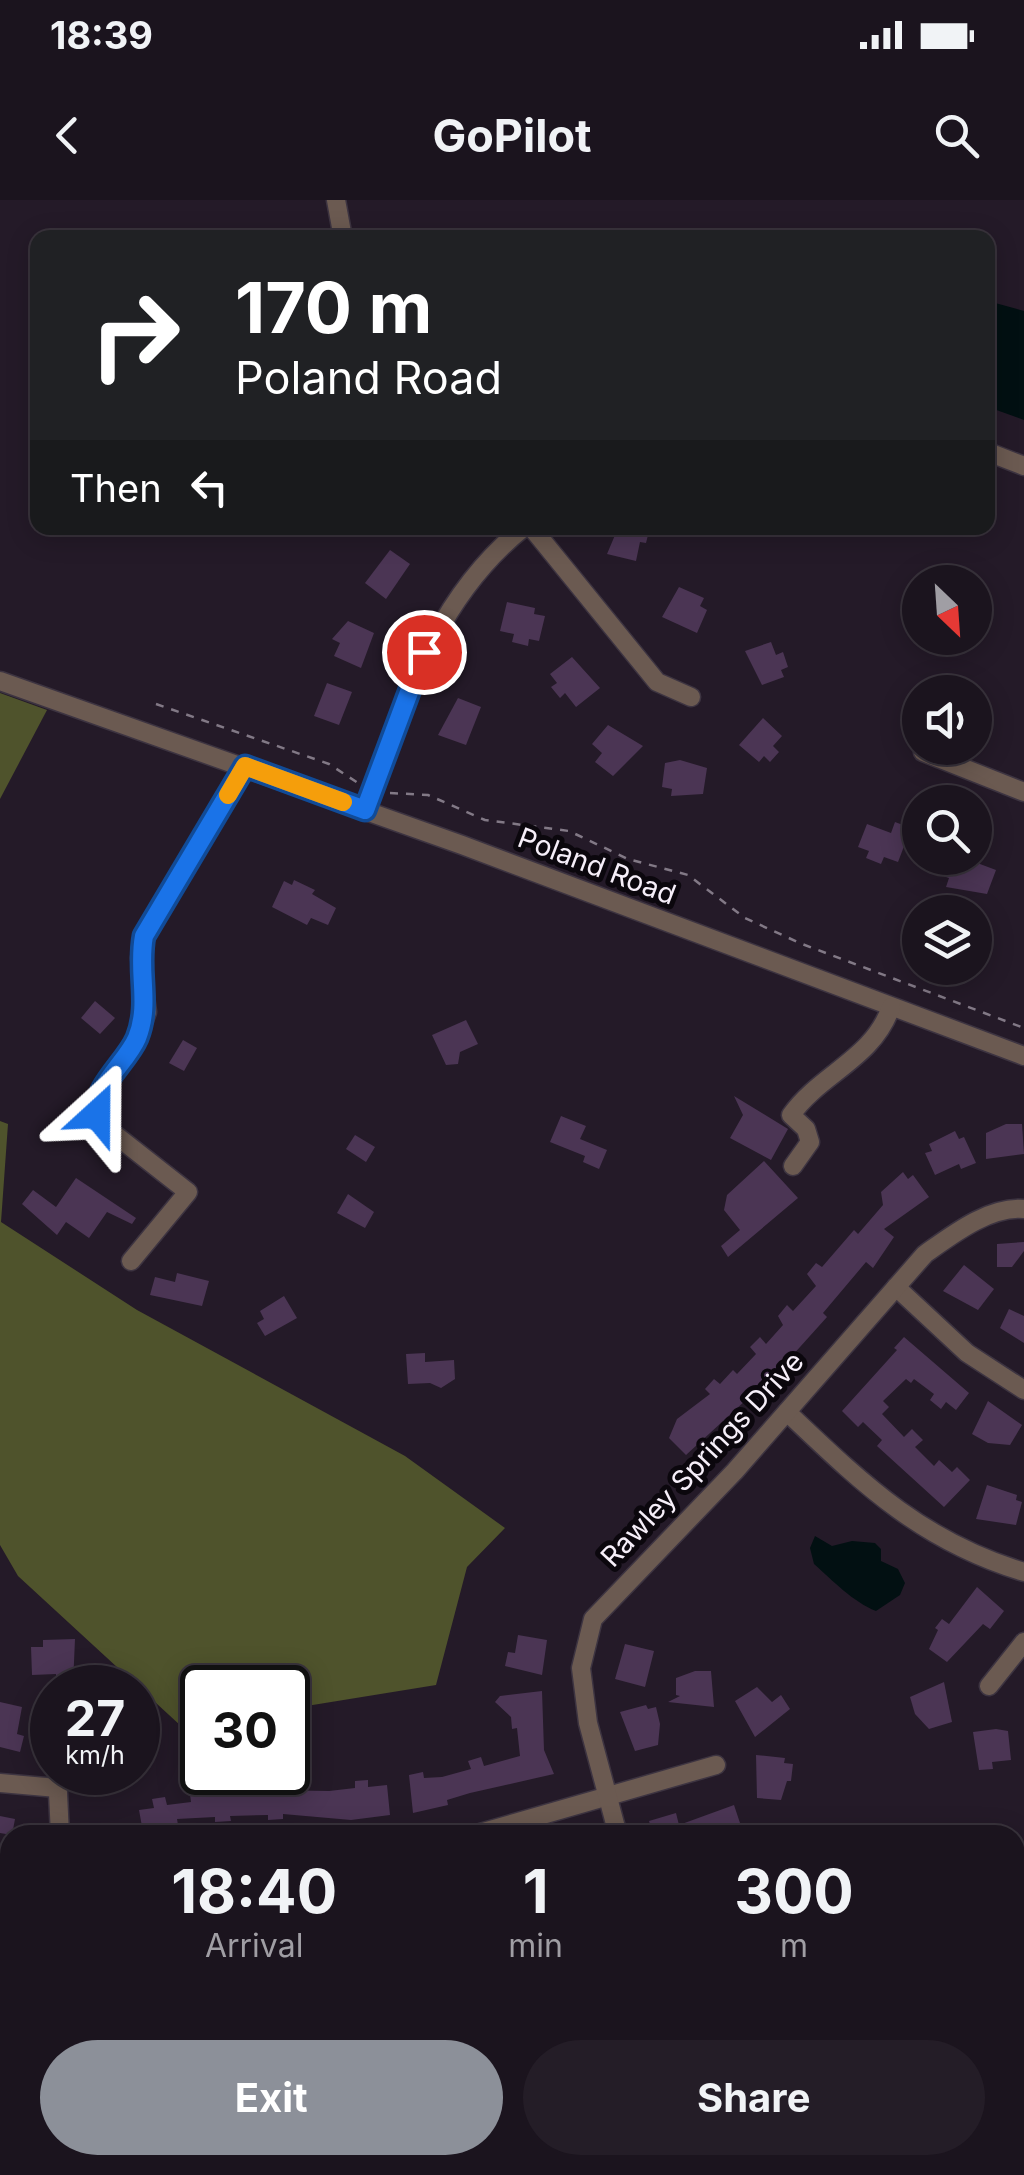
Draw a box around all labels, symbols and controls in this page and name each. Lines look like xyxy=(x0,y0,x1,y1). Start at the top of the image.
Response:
text: 18:39 xyxy=(50,12,153,58)
icon: back xyxy=(40,108,95,163)
text: GoPilot xyxy=(433,108,592,163)
icon: search xyxy=(929,108,984,163)
text: 170 m xyxy=(235,265,432,350)
icon: right xyxy=(70,270,200,400)
text: Poland Road xyxy=(235,350,502,405)
icon: left xyxy=(182,460,237,515)
text: Then xyxy=(70,465,162,511)
north arrow xyxy=(902,565,992,655)
map controls xyxy=(902,565,992,985)
pin xyxy=(382,610,467,695)
icon: arrive xyxy=(397,625,452,680)
button: sound xyxy=(902,675,992,765)
button: search xyxy=(902,785,992,875)
street label: Poland Road xyxy=(513,820,681,912)
button: layers xyxy=(902,895,992,985)
position arrow xyxy=(45,1062,149,1166)
street label: Rawley Springs Drive xyxy=(594,1344,810,1574)
speed limit sign: 30 xyxy=(180,1665,310,1795)
text: 27 xyxy=(65,1688,125,1748)
text: km/h xyxy=(65,1740,125,1770)
text: 18:40 xyxy=(171,1855,337,1927)
text: 1 xyxy=(523,1855,549,1927)
text: 300 xyxy=(734,1855,854,1927)
text: Arrival xyxy=(205,1926,303,1965)
text: min xyxy=(508,1926,563,1965)
text: m xyxy=(780,1926,808,1965)
button: Exit xyxy=(40,2040,503,2155)
button: Share xyxy=(523,2040,985,2155)

